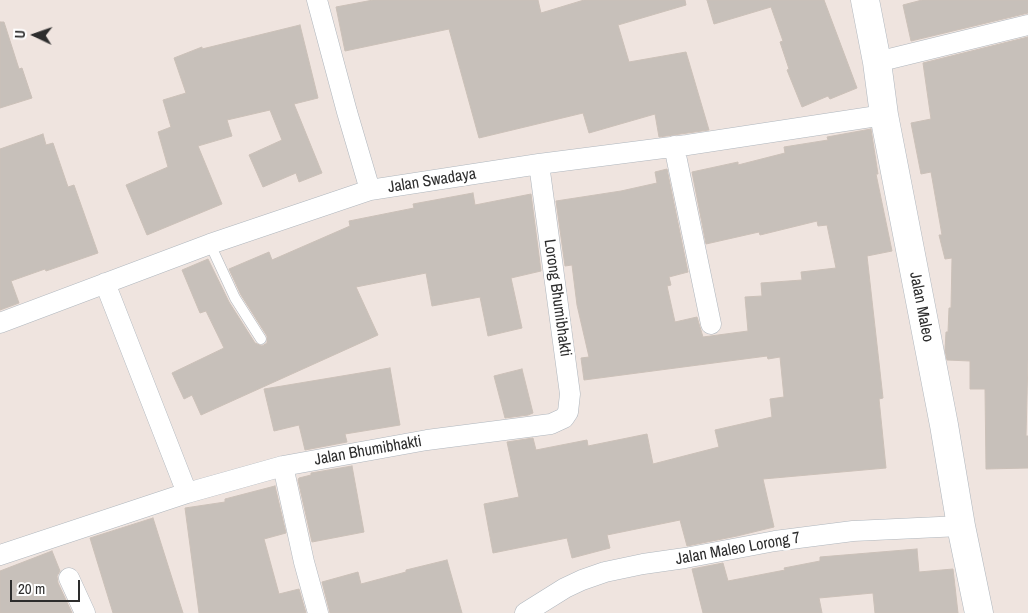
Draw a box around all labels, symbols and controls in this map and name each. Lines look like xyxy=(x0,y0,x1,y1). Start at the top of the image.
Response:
north arrow xyxy=(10,10,60,60)
text: U xyxy=(11,30,29,39)
street label: Jalan Swadaya xyxy=(387,165,477,197)
street label: Lorong Bhumibhakti xyxy=(539,238,575,358)
street label: Jalan Maleo xyxy=(905,270,937,344)
street label: Jalan Bhumibhakti xyxy=(313,432,423,470)
street label: Jalan Maleo Lorong 7 xyxy=(674,529,802,569)
scale bar xyxy=(12,570,82,602)
text: 20 m xyxy=(18,578,45,599)

